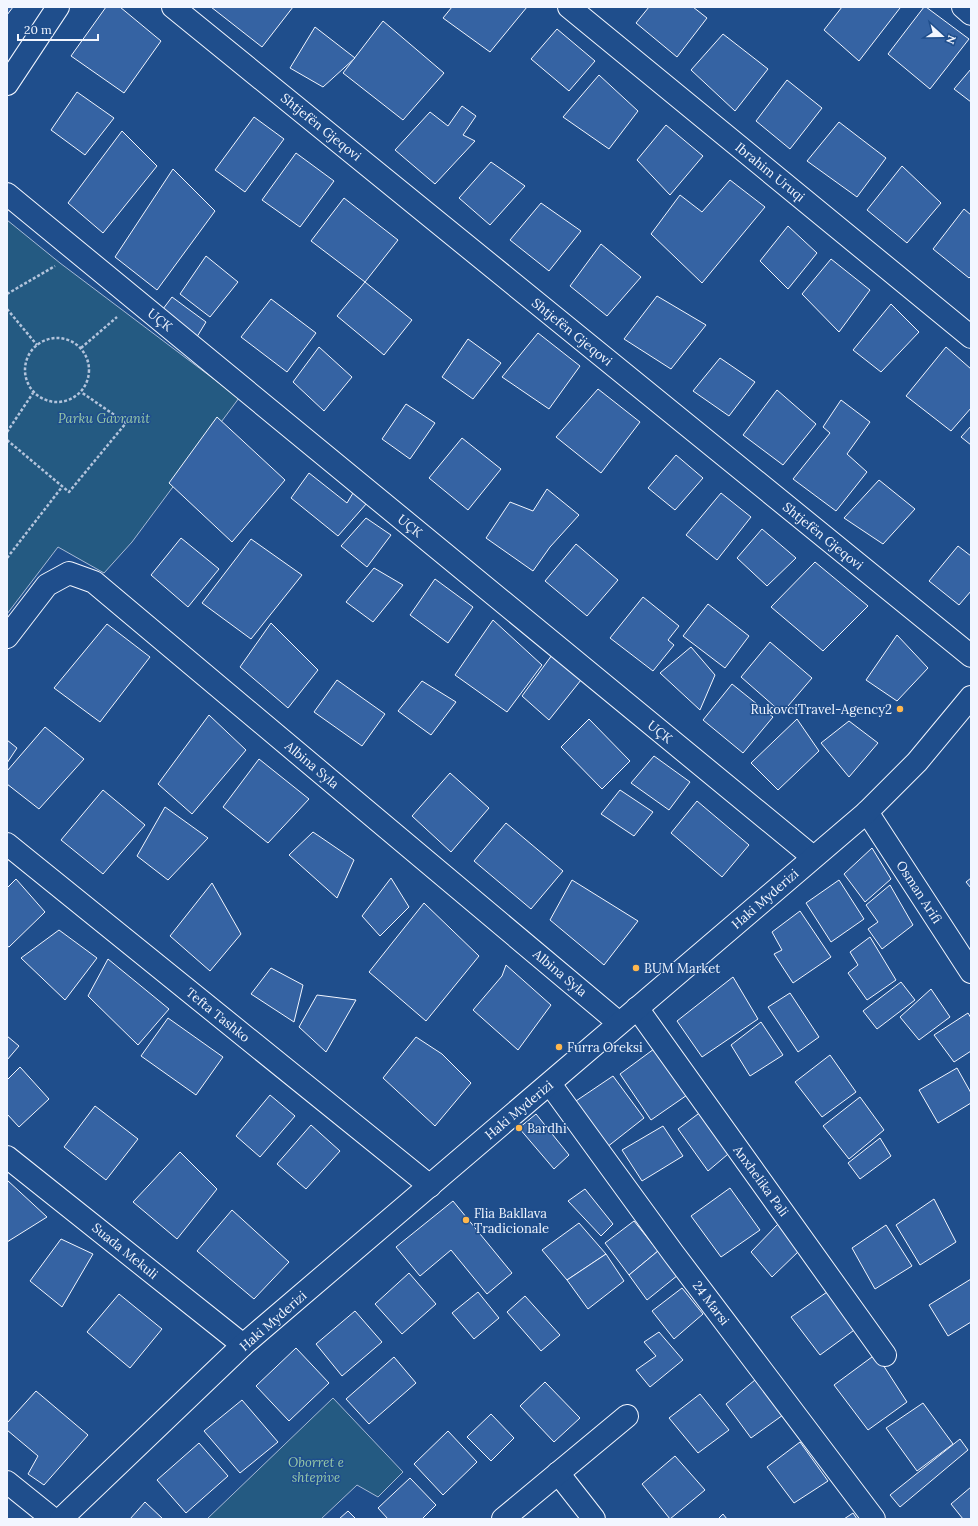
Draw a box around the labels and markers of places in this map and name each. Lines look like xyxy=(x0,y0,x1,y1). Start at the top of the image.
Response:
place label: RukovciTravel-Agency2 xyxy=(750,701,892,718)
marker: RukovciTravel-Agency2 xyxy=(895,704,905,714)
place label: BUM Market xyxy=(644,960,720,977)
marker: BUM Market xyxy=(631,963,641,973)
place label: Furra Oreksi xyxy=(567,1039,643,1056)
marker: Furra Oreksi xyxy=(554,1042,564,1052)
place label: Bardhi xyxy=(527,1120,567,1137)
marker: Bardhi xyxy=(514,1123,524,1133)
place label: Flia Bakllava Tradicionale xyxy=(474,1205,549,1237)
marker: Flia Bakllava Tradicionale xyxy=(461,1215,471,1225)

